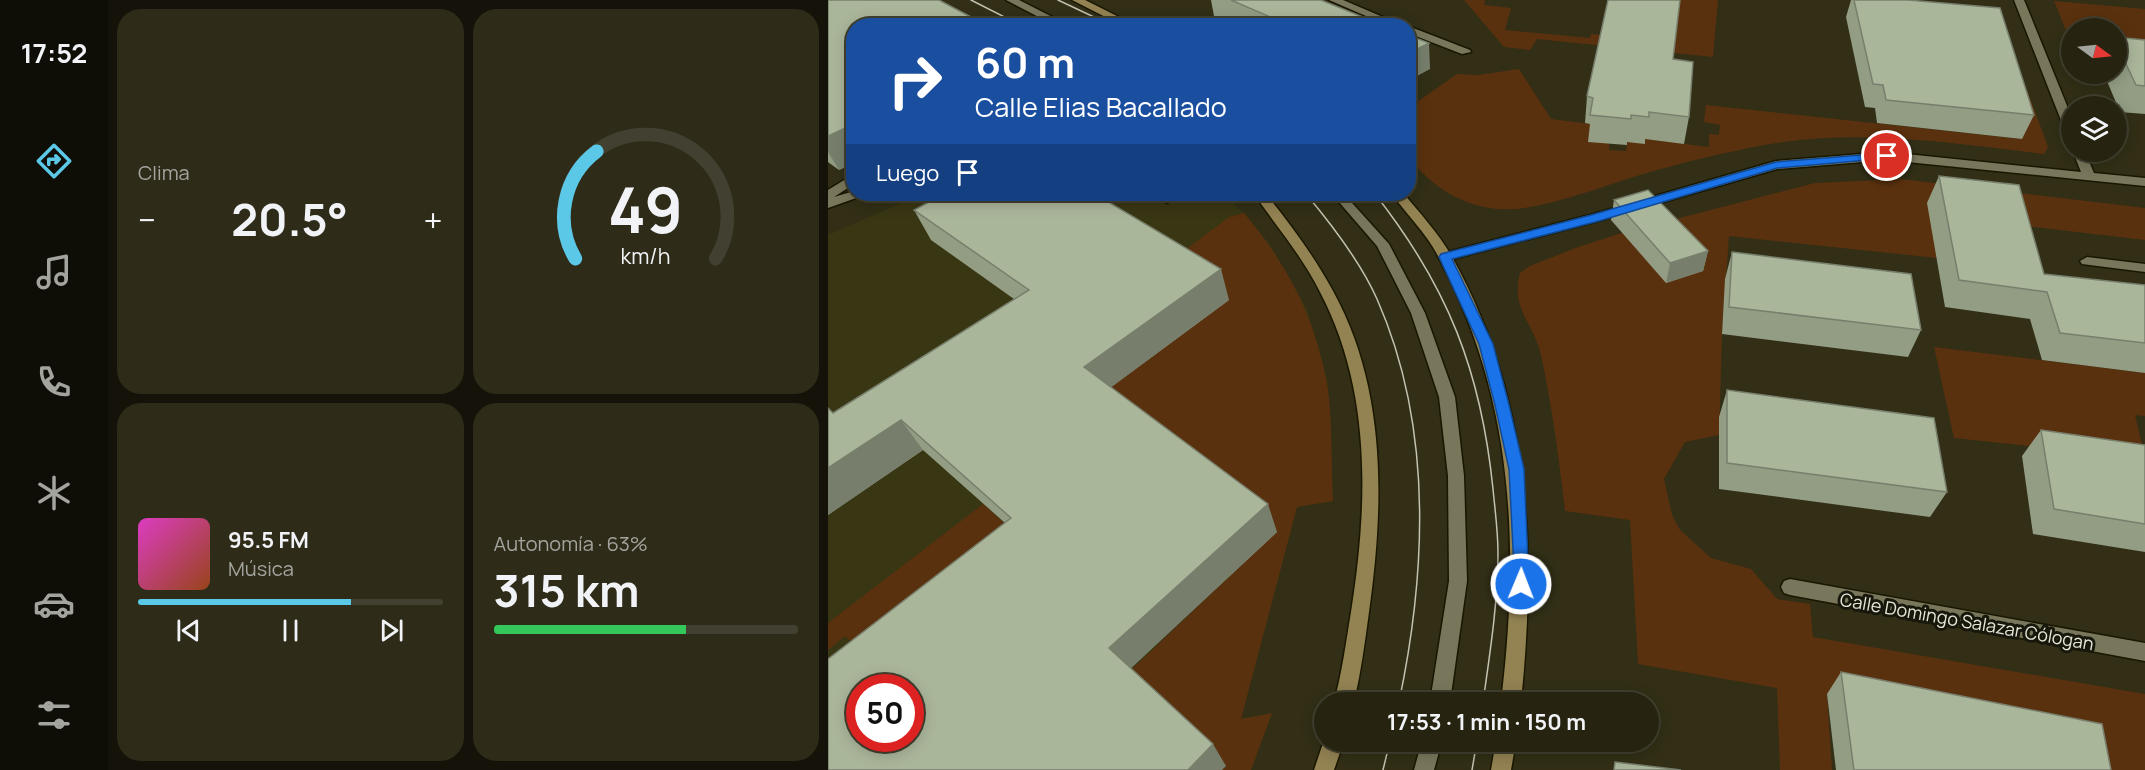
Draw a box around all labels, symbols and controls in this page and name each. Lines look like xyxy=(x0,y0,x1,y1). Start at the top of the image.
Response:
north arrow xyxy=(2061,18,2127,84)
map controls xyxy=(2061,18,2127,162)
text: 60 m xyxy=(975,33,1075,91)
text: 17:52 xyxy=(21,34,87,71)
icon: right xyxy=(876,42,954,120)
text: Calle Elias Bacallado xyxy=(975,88,1227,125)
button: layers xyxy=(2061,96,2127,162)
pin xyxy=(1861,130,1912,181)
icon: arrive xyxy=(1870,139,1903,172)
icon: directions xyxy=(33,140,75,182)
icon: arrive xyxy=(951,156,984,189)
text: Luego xyxy=(876,158,939,188)
text: Clima xyxy=(138,159,190,186)
text: 49 xyxy=(608,166,683,252)
text: 20.5° xyxy=(231,188,348,250)
text: − xyxy=(138,197,156,242)
text: + xyxy=(423,197,442,242)
text: km/h xyxy=(621,241,671,270)
icon: music xyxy=(33,251,75,293)
icon: phone xyxy=(33,361,75,403)
icon: climate xyxy=(33,472,75,514)
text: 95.5 FM xyxy=(228,525,309,555)
text: Autonomía · 63% xyxy=(494,530,648,557)
position arrow xyxy=(1489,552,1553,616)
text: Música xyxy=(228,555,294,582)
text: 315 km xyxy=(494,559,639,621)
icon: car xyxy=(33,583,75,625)
street label: Calle Domingo Salazar Cólogan xyxy=(1838,587,2096,655)
icon: previous xyxy=(172,614,205,647)
icon: pause xyxy=(274,614,307,647)
icon: next xyxy=(375,614,408,647)
speed limit sign: 50 xyxy=(846,674,924,752)
icon: filters xyxy=(33,694,75,736)
text: 17:53 · 1 min · 150 m xyxy=(1387,707,1586,737)

